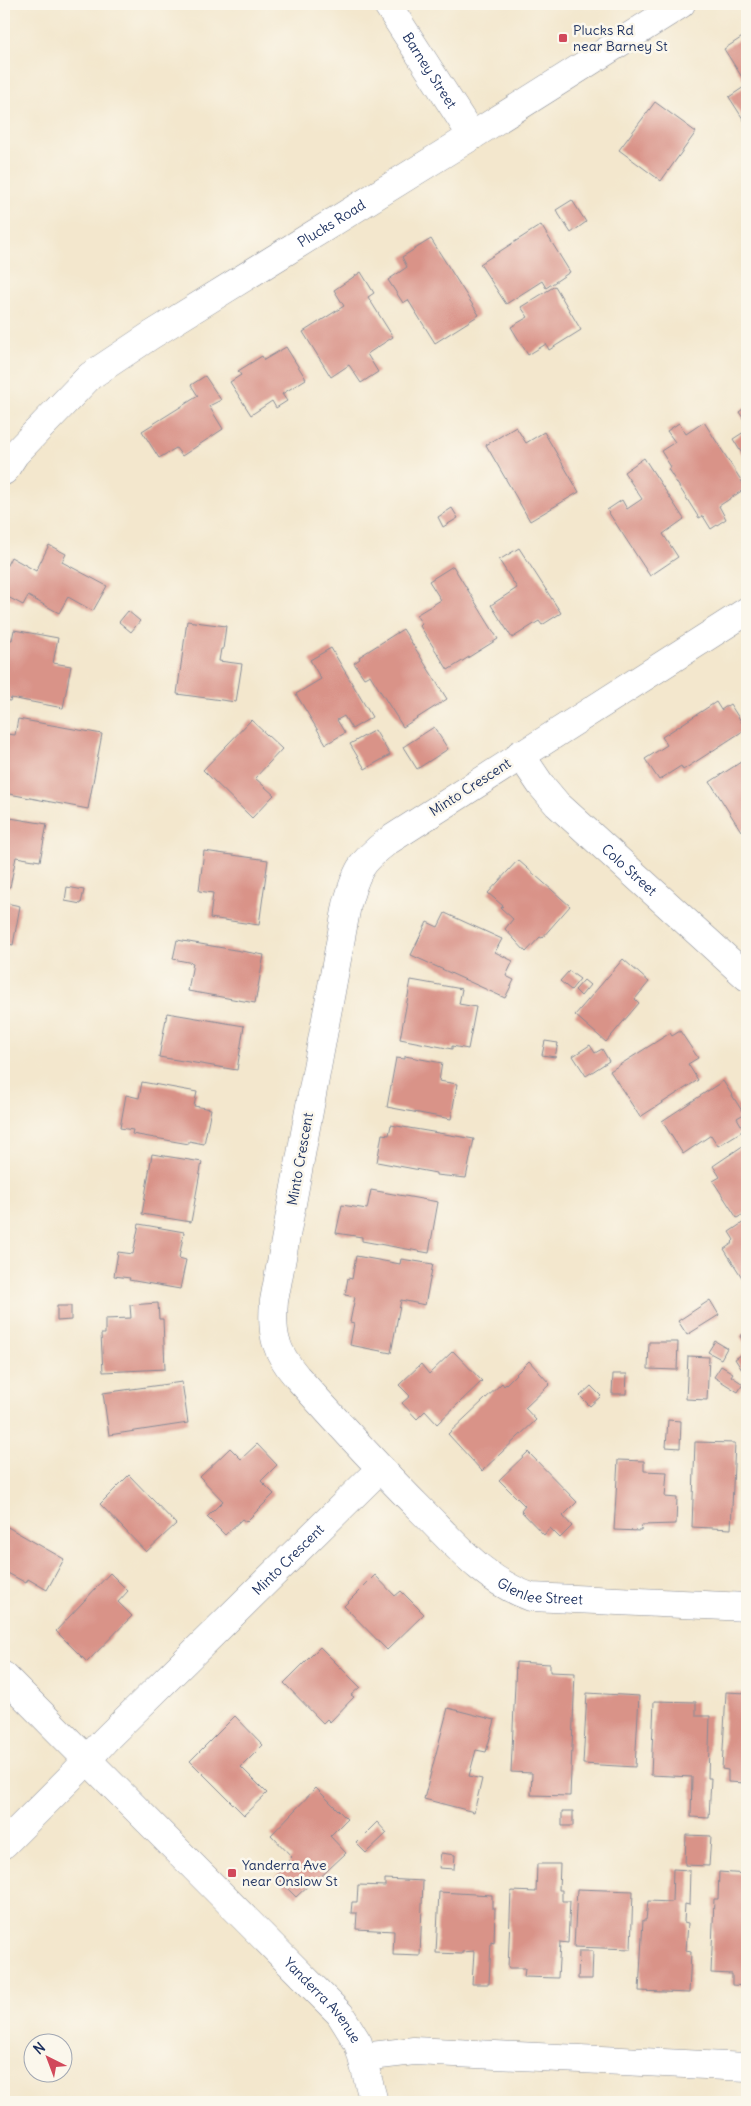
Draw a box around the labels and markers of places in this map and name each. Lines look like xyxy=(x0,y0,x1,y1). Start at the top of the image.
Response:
place label: Plucks Rd near Barney St xyxy=(573,21,668,55)
marker: Plucks Rd near Barney St xyxy=(557,32,569,44)
place label: Yanderra Ave near Onslow St xyxy=(242,1856,338,1890)
marker: Yanderra Ave near Onslow St xyxy=(226,1867,238,1879)

